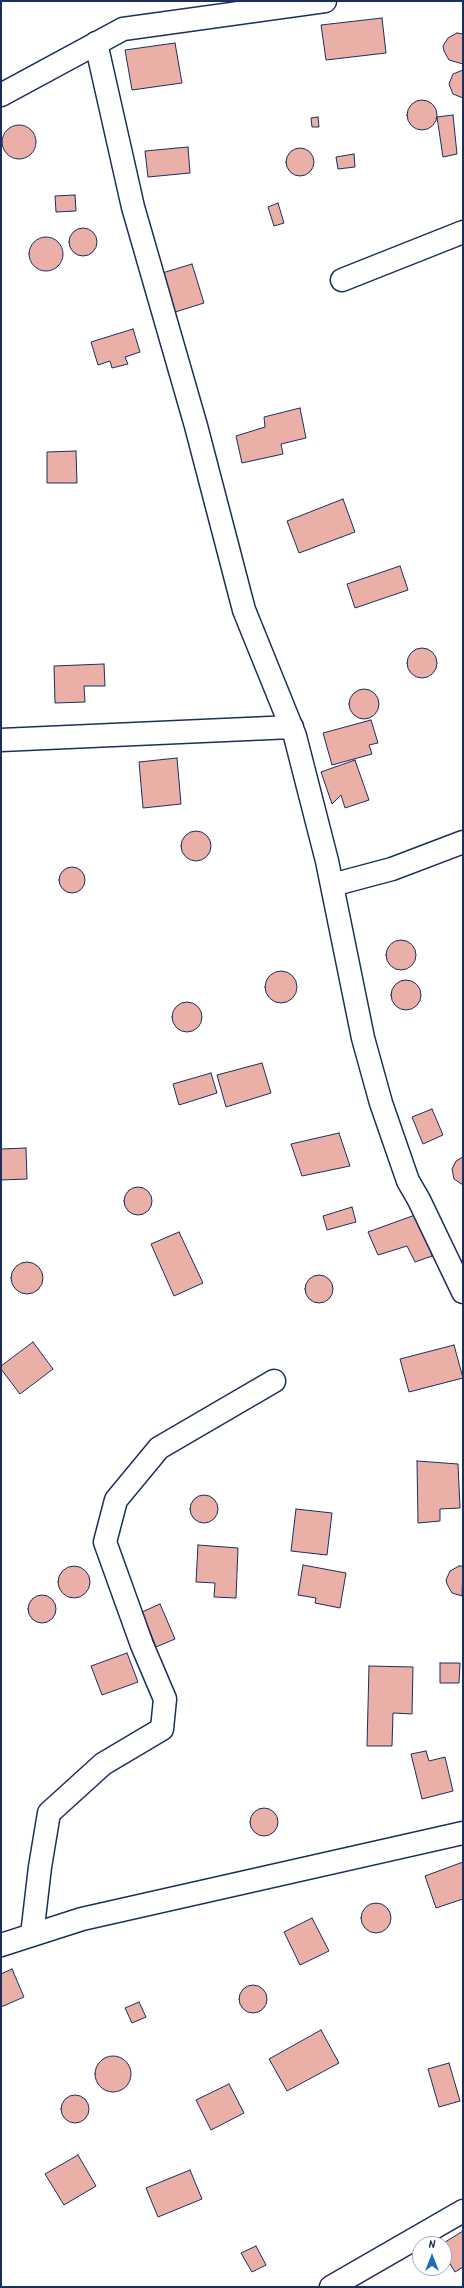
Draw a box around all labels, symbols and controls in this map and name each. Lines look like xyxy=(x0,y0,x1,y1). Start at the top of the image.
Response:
north arrow xyxy=(412,2236,452,2276)
text: N xyxy=(429,2236,435,2254)

